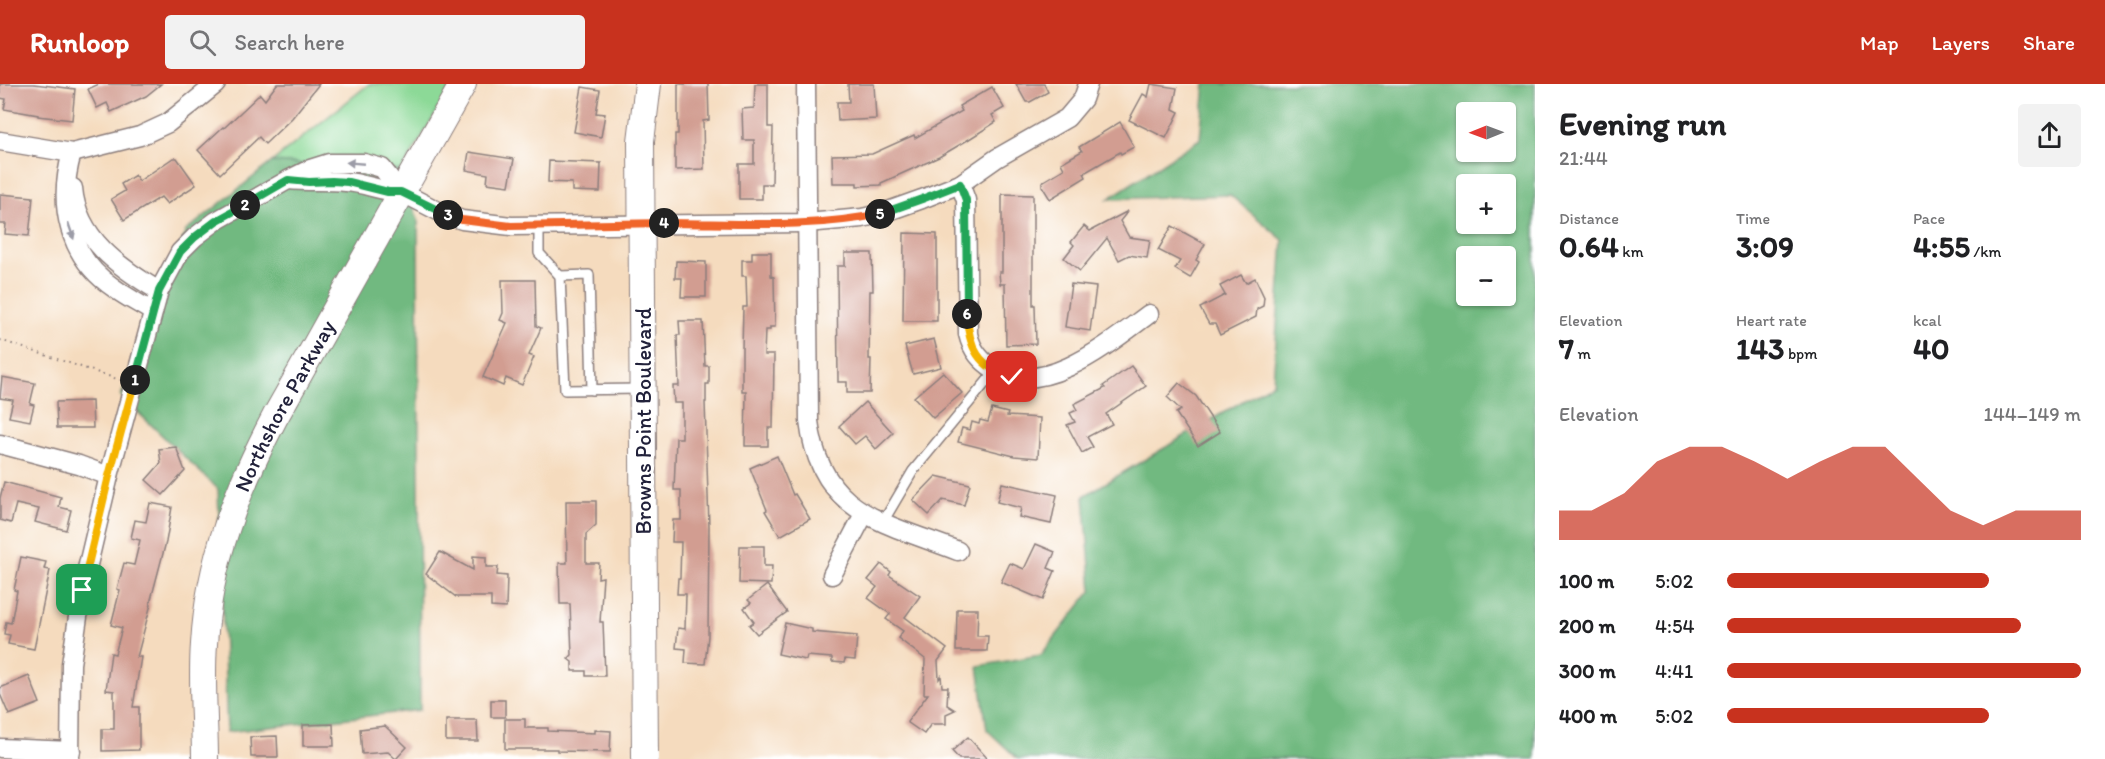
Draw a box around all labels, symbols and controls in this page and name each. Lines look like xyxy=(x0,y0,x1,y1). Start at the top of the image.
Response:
search box xyxy=(165,15,585,69)
text: Runloop xyxy=(30,25,129,59)
icon: search xyxy=(186,26,219,59)
text: Search here xyxy=(234,29,345,56)
text: Map xyxy=(1860,30,1899,55)
text: Layers xyxy=(1932,30,1990,55)
text: Share xyxy=(2023,30,2075,55)
north arrow xyxy=(1456,102,1516,162)
map controls xyxy=(1456,102,1516,306)
text: Evening run xyxy=(1559,104,1726,143)
button: share xyxy=(2018,104,2081,167)
text: 21:44 xyxy=(1559,146,1608,170)
one-way arrow xyxy=(345,158,364,167)
button: + xyxy=(1456,174,1516,234)
pin: 2 xyxy=(230,190,260,220)
text: 2 xyxy=(241,195,249,214)
pin: 5 xyxy=(865,199,895,229)
pin: 3 xyxy=(433,200,463,230)
text: 5 xyxy=(876,204,884,223)
text: 3 xyxy=(444,205,452,224)
pin: 4 xyxy=(649,208,679,238)
text: Distance xyxy=(1559,209,1619,228)
text: Time xyxy=(1736,209,1770,228)
text: Pace xyxy=(1913,209,1945,228)
text: 4 xyxy=(659,213,669,232)
one-way arrow xyxy=(67,222,76,240)
text: 0.64 xyxy=(1559,228,1619,265)
text: 3:09 xyxy=(1736,228,1794,265)
text: 4:55 xyxy=(1913,228,1970,265)
text: km xyxy=(1619,242,1644,261)
text: /km xyxy=(1970,242,2001,261)
button: − xyxy=(1456,246,1516,306)
pin: 6 xyxy=(952,299,982,329)
text: 6 xyxy=(963,304,971,323)
street label: Browns Point Boulevard xyxy=(630,307,657,535)
text: Elevation xyxy=(1559,311,1623,330)
text: Heart rate xyxy=(1736,311,1807,330)
text: kcal xyxy=(1913,311,1941,330)
street label: Northshore Parkway xyxy=(228,315,341,496)
text: 7 xyxy=(1559,330,1574,367)
text: 143 xyxy=(1736,330,1784,367)
text: 40 xyxy=(1913,330,1950,367)
text: m xyxy=(1574,344,1591,363)
text: bpm xyxy=(1784,344,1818,363)
pin xyxy=(986,351,1037,402)
icon: check xyxy=(995,360,1028,393)
pin: 1 xyxy=(120,365,150,395)
text: 1 xyxy=(131,370,139,389)
text: Elevation xyxy=(1559,402,1638,426)
text: 144–149 m xyxy=(1983,402,2081,426)
pin xyxy=(56,564,107,615)
text: 100 m xyxy=(1559,569,1614,593)
text: 5:02 xyxy=(1655,569,1693,593)
icon: arrive xyxy=(65,573,98,606)
text: 200 m xyxy=(1559,614,1615,638)
text: 4:54 xyxy=(1655,614,1694,638)
text: 300 m xyxy=(1559,659,1616,683)
text: 4:41 xyxy=(1655,659,1693,683)
text: 400 m xyxy=(1559,704,1617,728)
text: 5:02 xyxy=(1655,704,1693,728)

